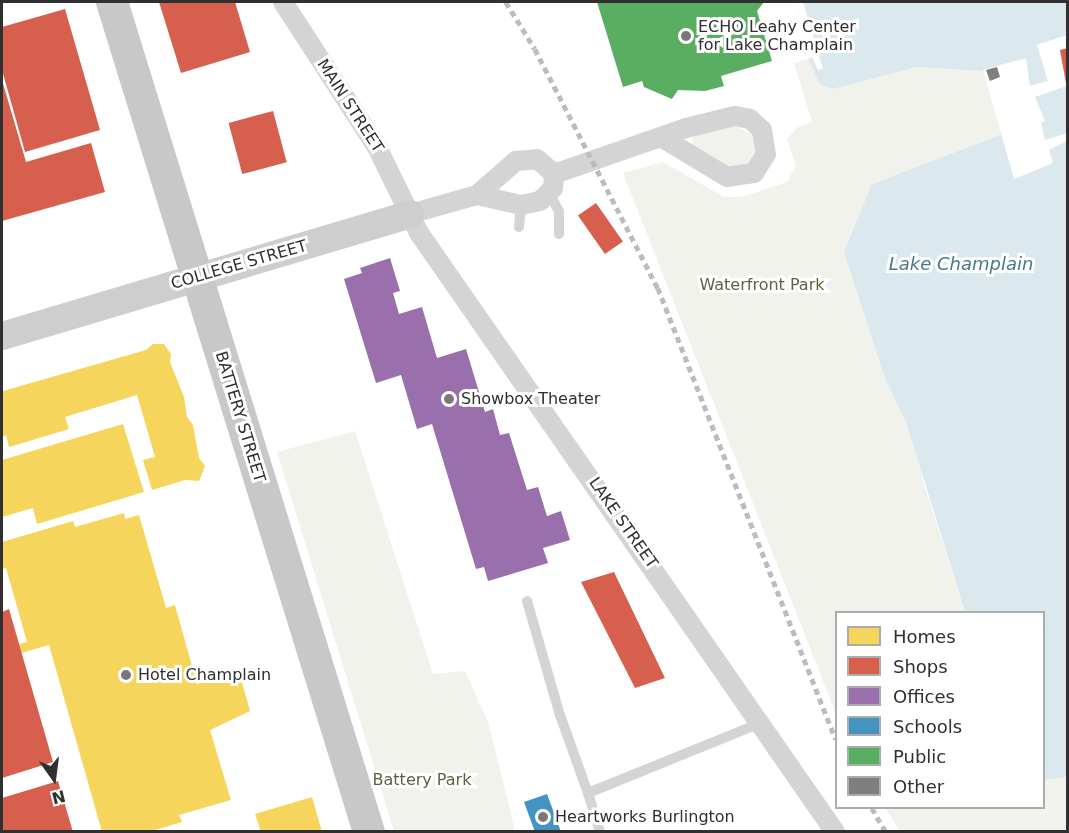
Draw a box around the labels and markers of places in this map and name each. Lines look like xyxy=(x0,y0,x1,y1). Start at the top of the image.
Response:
place label: ECHO Leahy Center for Lake Champlain xyxy=(698,17,856,55)
marker: ECHO Leahy Center for Lake Champlain xyxy=(679,29,693,43)
place label: Showbox Theater xyxy=(461,389,600,409)
marker: Showbox Theater xyxy=(442,392,456,406)
place label: Hotel Champlain xyxy=(138,665,271,685)
marker: Hotel Champlain xyxy=(119,668,133,682)
place label: Heartworks Burlington xyxy=(555,807,735,827)
marker: Heartworks Burlington xyxy=(536,810,550,824)

